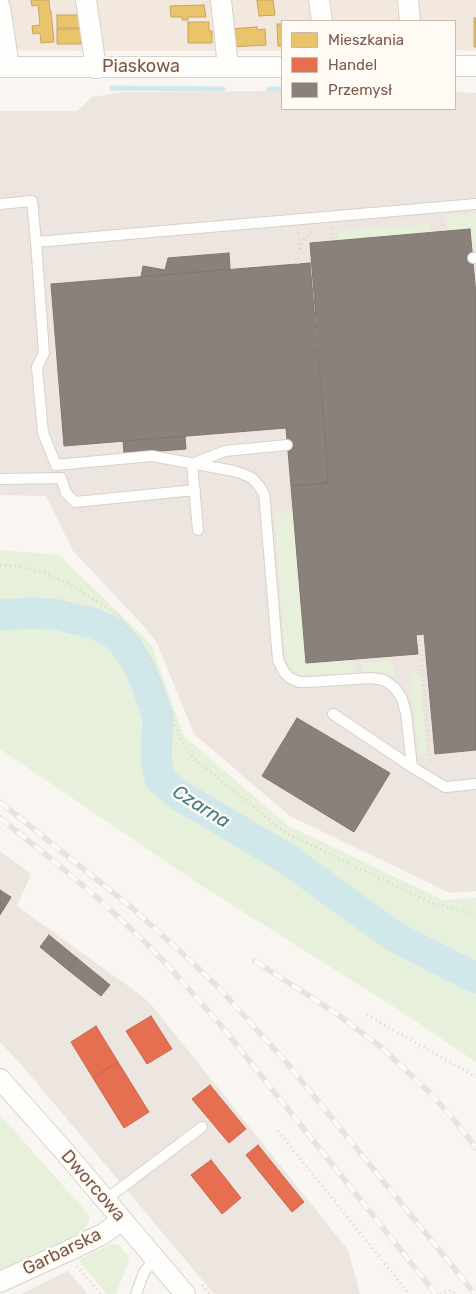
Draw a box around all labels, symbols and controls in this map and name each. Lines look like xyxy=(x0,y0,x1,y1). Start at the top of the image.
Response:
legend xyxy=(281,20,456,110)
text: Mieszkania xyxy=(328,31,404,49)
street label: Piaskowa xyxy=(102,56,180,78)
text: Handel xyxy=(328,56,377,74)
text: Przemysł xyxy=(328,81,392,99)
water label: Czarna xyxy=(168,781,234,833)
street label: Dworcowa xyxy=(56,1146,130,1226)
street label: Garbarska xyxy=(19,1224,105,1280)

